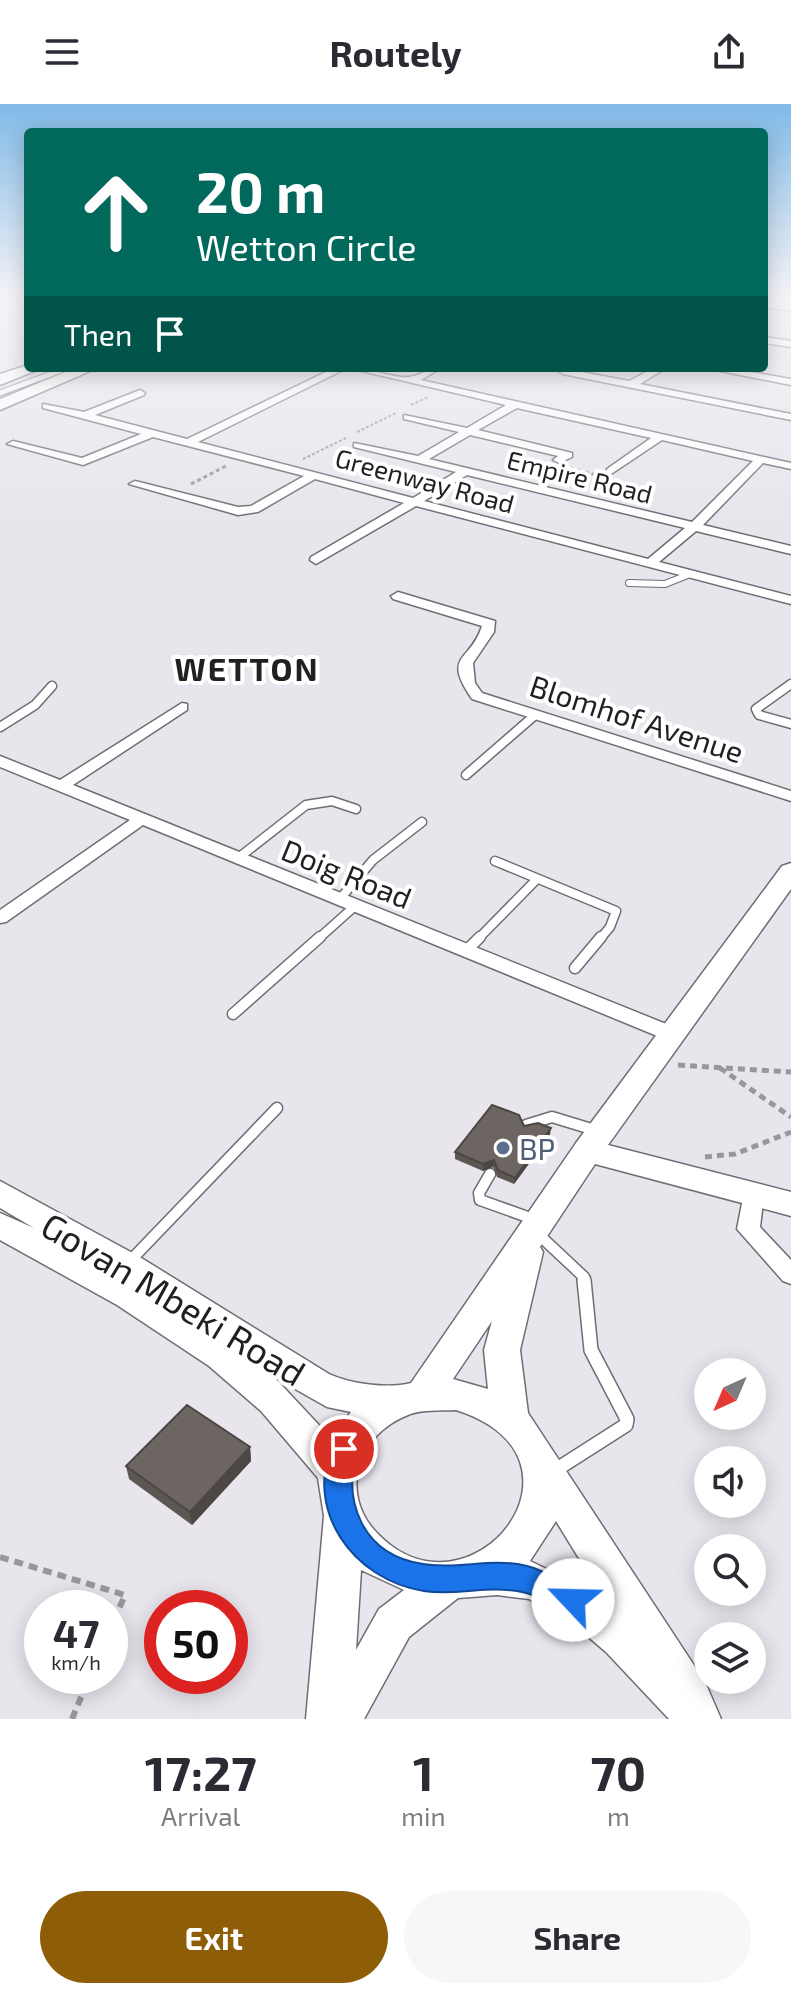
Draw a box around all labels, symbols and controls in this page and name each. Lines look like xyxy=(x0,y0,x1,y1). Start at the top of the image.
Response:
icon: menu xyxy=(40,30,84,74)
icon: share xyxy=(707,30,751,74)
text: Routely xyxy=(329,31,462,74)
text: 20 m xyxy=(196,157,325,224)
icon: ahead xyxy=(64,160,168,264)
text: Wetton Circle xyxy=(196,225,417,268)
icon: arrive xyxy=(148,312,192,356)
text: Then xyxy=(64,316,132,352)
street label: Greenway Road xyxy=(332,441,518,519)
street label: Empire Road xyxy=(504,443,656,509)
district label: WETTON xyxy=(174,649,320,687)
street label: Blomhof Avenue xyxy=(526,666,748,770)
street label: Doig Road xyxy=(277,831,417,915)
place label: BP xyxy=(519,1130,555,1166)
marker: BP xyxy=(494,1139,512,1157)
street label: Govan Mbeki Road xyxy=(34,1202,314,1394)
north arrow xyxy=(694,1358,766,1430)
map controls xyxy=(694,1358,766,1694)
pin xyxy=(310,1415,378,1483)
icon: arrive xyxy=(322,1427,366,1471)
button: sound xyxy=(694,1446,766,1518)
button: search xyxy=(694,1534,766,1606)
position arrow xyxy=(531,1558,615,1642)
speed limit sign: 50 xyxy=(144,1590,248,1694)
text: 47 xyxy=(53,1608,99,1656)
button: layers xyxy=(694,1622,766,1694)
text: km/h xyxy=(51,1650,101,1674)
text: 17:27 xyxy=(145,1743,256,1801)
text: 1 xyxy=(413,1743,434,1801)
text: 70 xyxy=(590,1743,646,1801)
text: Arrival xyxy=(161,1800,240,1831)
text: min xyxy=(401,1800,446,1831)
text: m xyxy=(607,1800,630,1831)
button: Exit xyxy=(40,1891,388,1983)
button: Share xyxy=(404,1891,751,1983)

